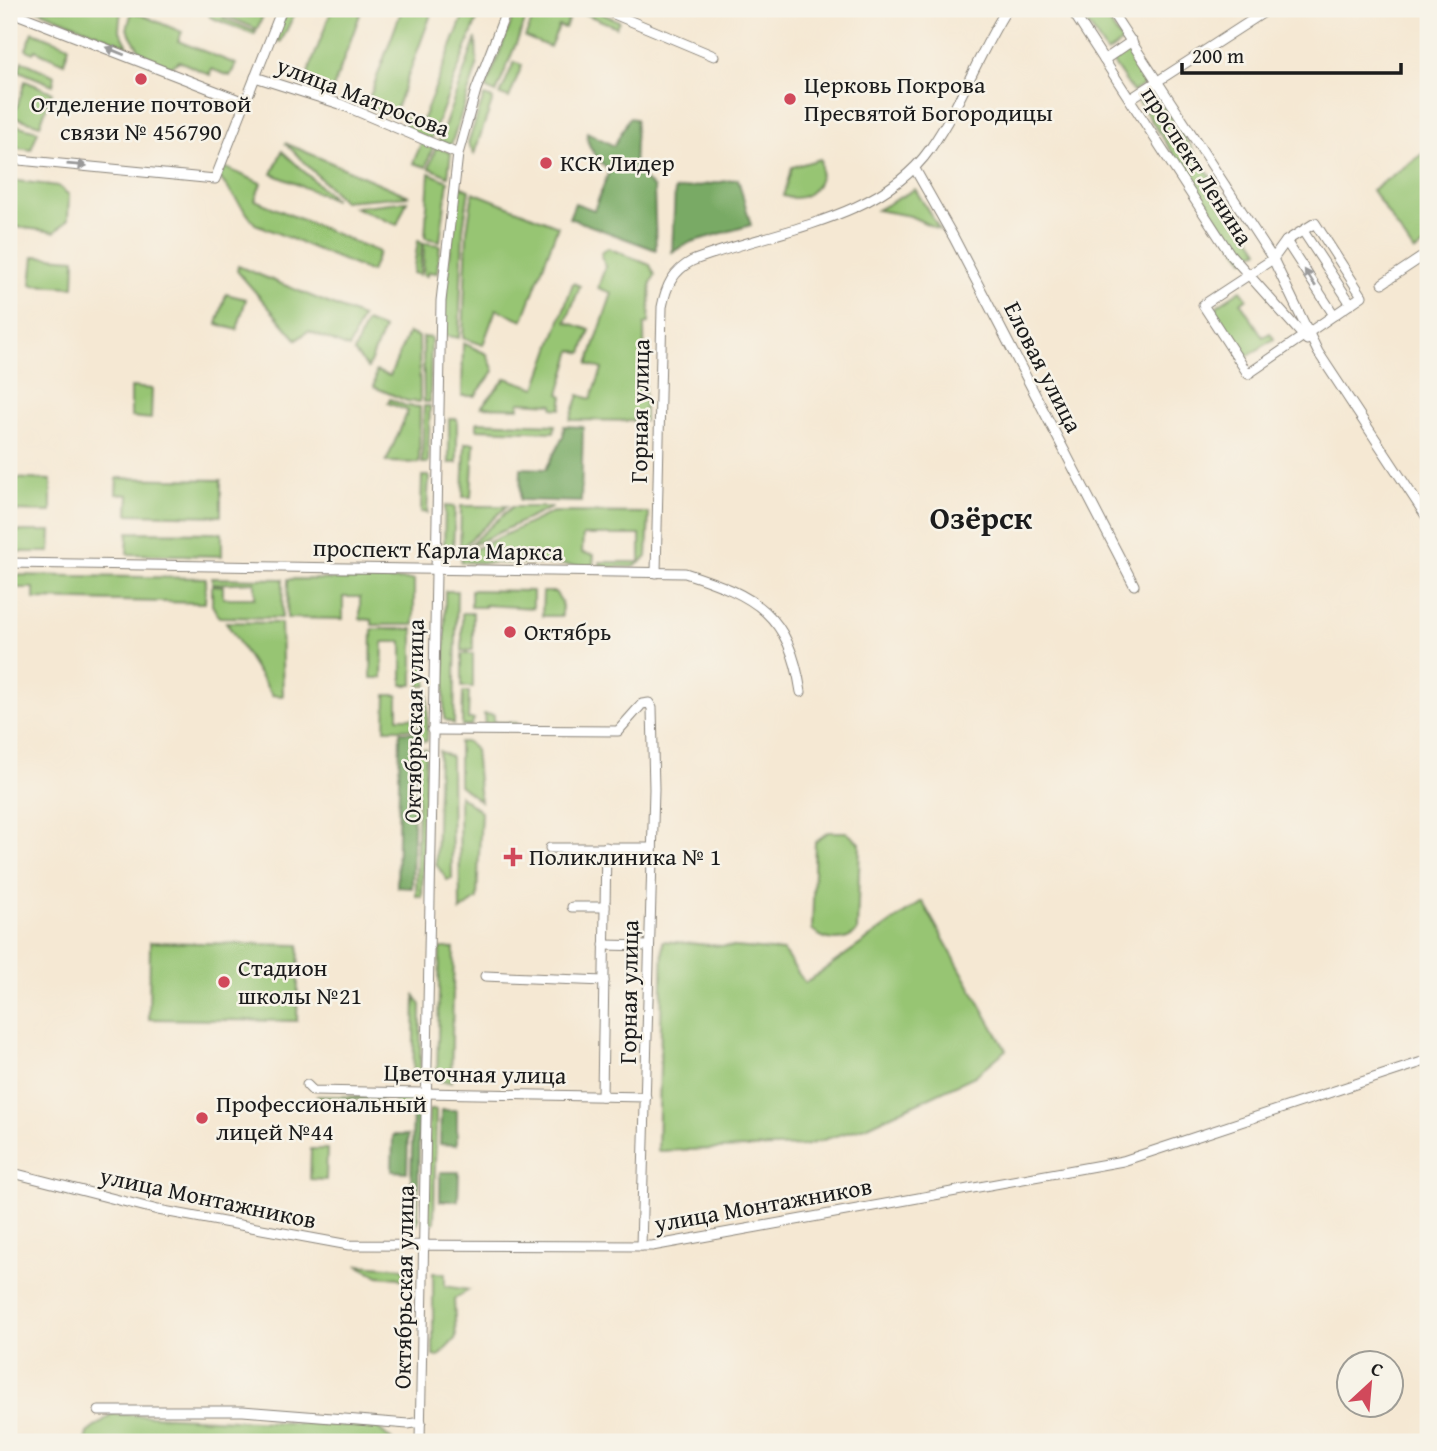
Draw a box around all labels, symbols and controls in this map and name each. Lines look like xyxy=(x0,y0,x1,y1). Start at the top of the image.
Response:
scale bar xyxy=(1182,32,1400,76)
text: 200 m xyxy=(1192,40,1244,71)
one-way arrow xyxy=(105,45,126,56)
street label: улица Матросова xyxy=(270,47,455,146)
place label: Церковь Покрова Пресвятой Богородицы xyxy=(804,67,1053,130)
marker: Отделение почтовой связи № 456790 xyxy=(133,71,149,87)
street label: проспект Ленина xyxy=(1133,79,1262,253)
place label: Отделение почтовой связи № 456790 xyxy=(31,86,251,149)
marker: Церковь Покрова Пресвятой Богородицы xyxy=(782,91,798,107)
place label: КСК Лидер xyxy=(560,145,675,180)
marker: КСК Лидер xyxy=(538,155,554,171)
one-way arrow xyxy=(66,160,88,171)
one-way arrow xyxy=(1304,268,1317,288)
street label: Еловая улица xyxy=(995,295,1092,439)
street label: Горная улица xyxy=(621,338,658,483)
district label: Озёрск xyxy=(930,494,1033,541)
street label: проспект Карла Маркса xyxy=(312,530,564,569)
place label: Октябрь xyxy=(524,614,611,649)
street label: Октябрьская улица xyxy=(394,618,433,823)
marker: Октябрь xyxy=(502,624,518,640)
place label: Поликлиника № 1 xyxy=(529,839,721,874)
marker: Поликлиника № 1 xyxy=(503,847,523,867)
street label: Горная улица xyxy=(610,919,647,1064)
place label: Стадион школы №21 xyxy=(238,950,362,1013)
marker: Стадион школы №21 xyxy=(216,974,232,990)
street label: Цветочная улица xyxy=(383,1054,567,1093)
place label: Профессиональный лицей №44 xyxy=(216,1086,427,1149)
marker: Профессиональный лицей №44 xyxy=(194,1110,210,1126)
street label: улица Монтажников xyxy=(96,1157,320,1238)
street label: улица Монтажников xyxy=(650,1168,874,1241)
street label: Октябрьская улица xyxy=(384,1184,423,1389)
north arrow xyxy=(1336,1350,1406,1420)
text: С xyxy=(1366,1354,1389,1384)

